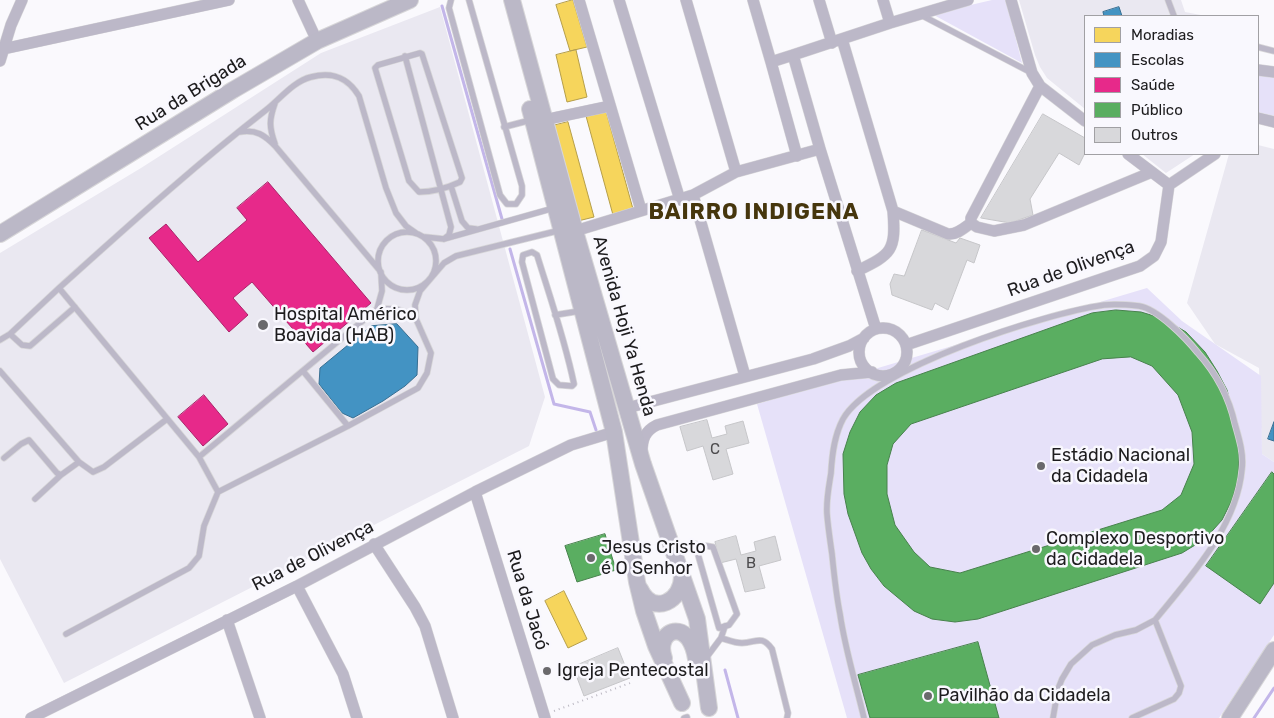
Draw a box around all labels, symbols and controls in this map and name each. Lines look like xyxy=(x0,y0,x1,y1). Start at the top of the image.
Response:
legend xyxy=(1084,15,1259,155)
text: Moradias xyxy=(1131,26,1194,44)
street label: Rua da Brigada xyxy=(132,50,250,136)
text: Escolas xyxy=(1131,51,1184,69)
text: Saúde xyxy=(1131,76,1175,94)
text: Público xyxy=(1131,101,1183,119)
text: Outros xyxy=(1131,126,1178,144)
district label: BAIRRO INDIGENA xyxy=(647,200,861,226)
street label: Avenida Hoji Ya Henda xyxy=(588,233,660,419)
street label: Rua de Olivença xyxy=(1005,236,1137,302)
place label: Hospital Américo Boavida (HAB) xyxy=(274,304,417,346)
marker: Hospital Américo Boavida (HAB) xyxy=(256,318,270,332)
house number: C xyxy=(710,441,720,459)
place label: Estádio Nacional da Cidadela xyxy=(1051,445,1190,488)
marker: Estádio Nacional da Cidadela xyxy=(1035,460,1047,472)
street label: Rua de Olivença xyxy=(249,516,377,596)
place label: Complexo Desportivo da Cidadela xyxy=(1046,528,1224,570)
place label: Jesus Cristo é O Senhor xyxy=(601,537,706,580)
marker: Complexo Desportivo da Cidadela xyxy=(1030,543,1042,555)
street label: Rua da Jacó xyxy=(502,547,552,653)
marker: Jesus Cristo é O Senhor xyxy=(585,552,597,564)
house number: B xyxy=(746,555,756,573)
place label: Igreja Pentecostal xyxy=(557,660,709,682)
marker: Igreja Pentecostal xyxy=(541,665,553,677)
place label: Pavilhão da Cidadela xyxy=(938,685,1111,707)
marker: Pavilhão da Cidadela xyxy=(922,690,934,702)

